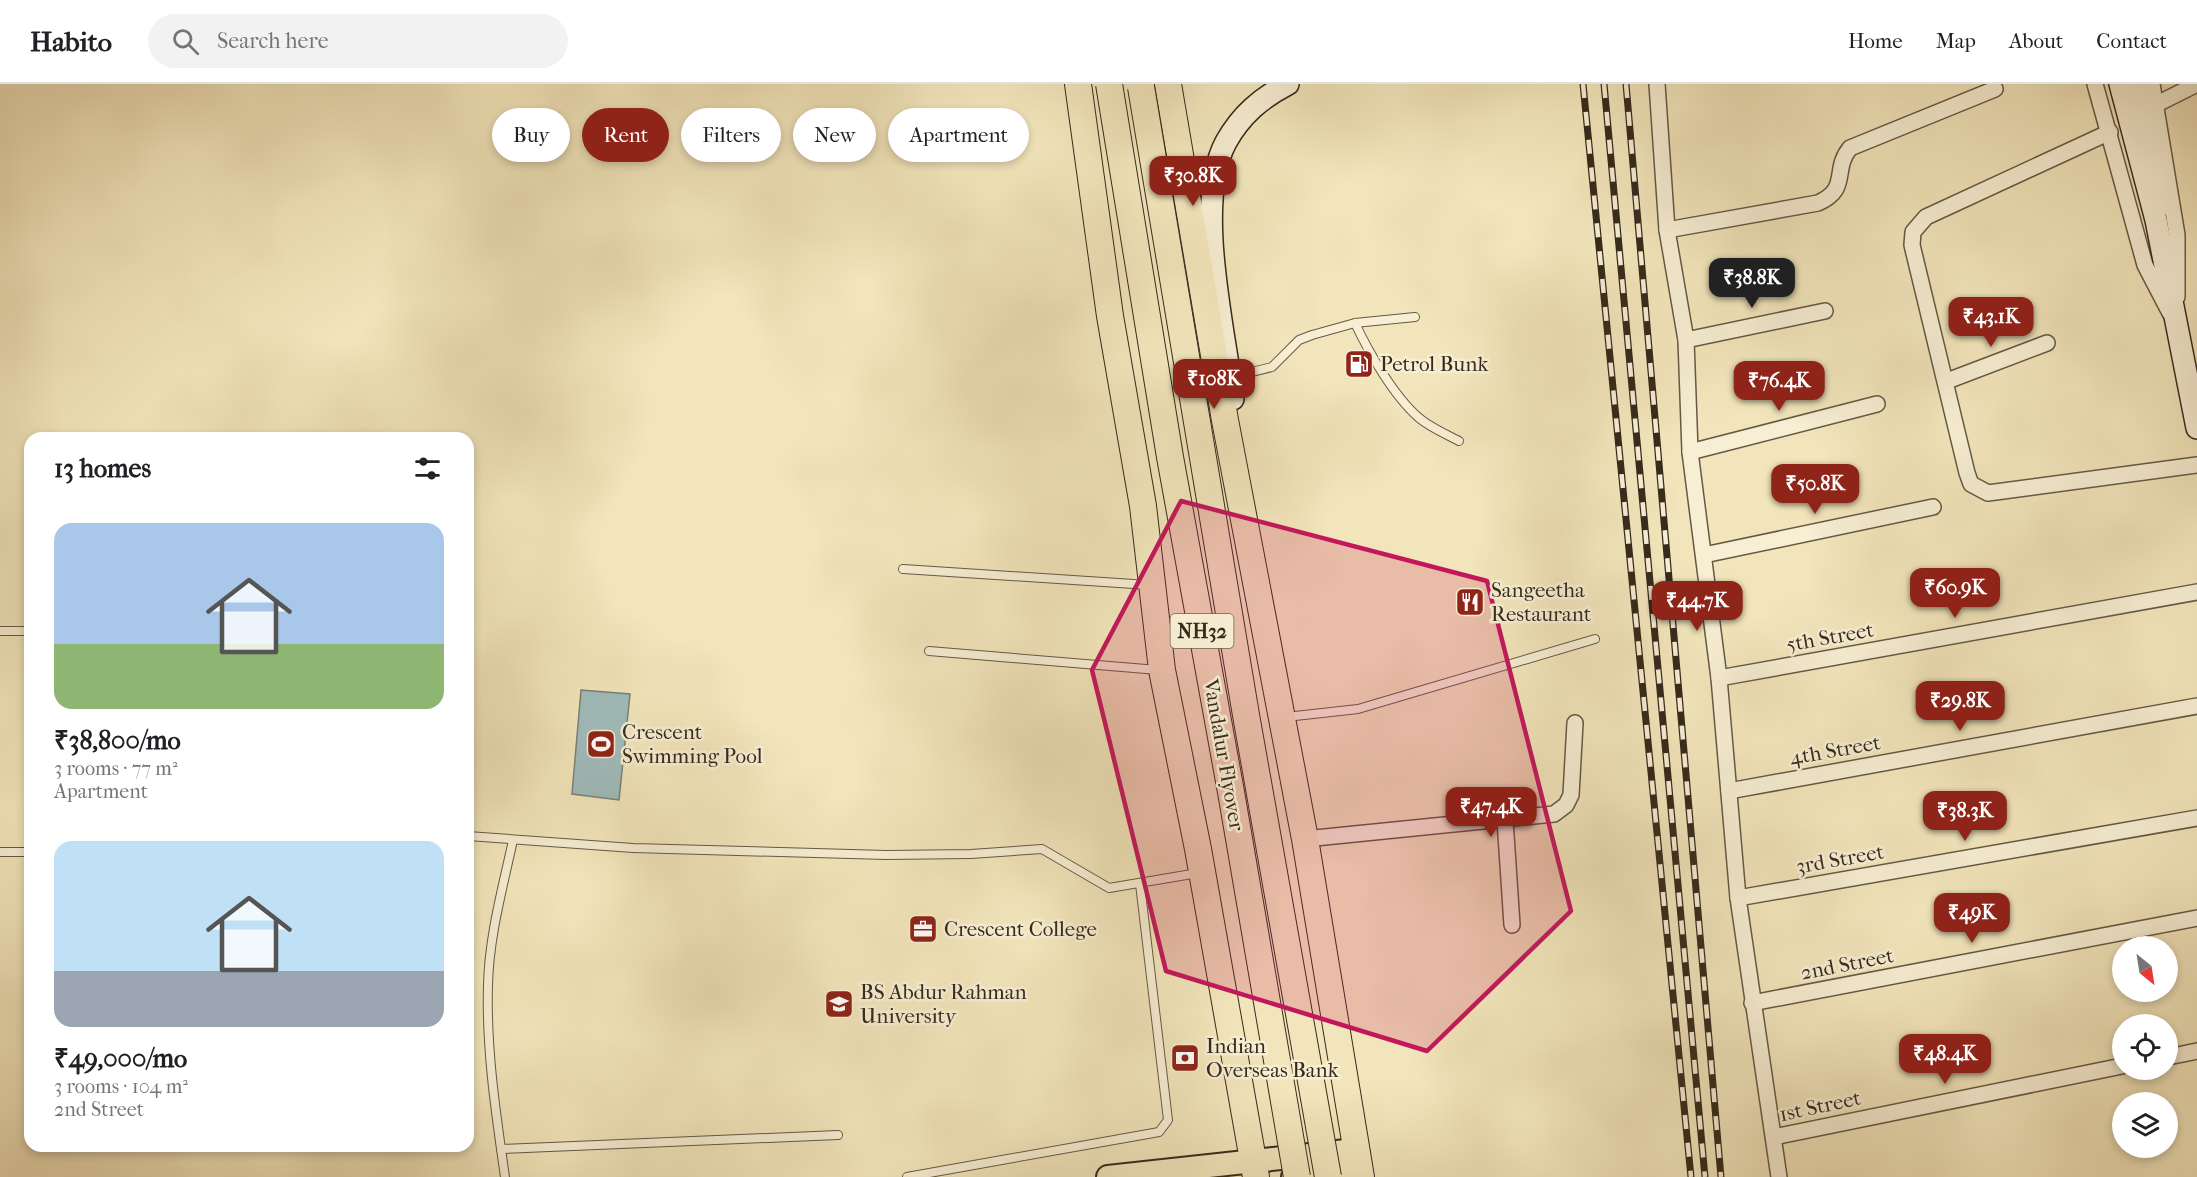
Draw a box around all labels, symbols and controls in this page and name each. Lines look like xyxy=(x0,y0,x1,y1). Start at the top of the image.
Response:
search box xyxy=(148,14,568,68)
text: Habito xyxy=(30,25,112,58)
icon: search xyxy=(169,25,202,58)
text: Search here xyxy=(217,28,329,54)
text: Home xyxy=(1848,29,1903,53)
text: Map xyxy=(1936,29,1976,53)
text: About xyxy=(2009,29,2063,53)
text: Contact xyxy=(2096,29,2167,53)
chip: Buy xyxy=(492,108,570,162)
chip: Rent xyxy=(582,108,669,162)
chip: Filters xyxy=(681,108,781,162)
chip: New xyxy=(793,108,876,162)
chip: Apartment xyxy=(888,108,1029,162)
pin: ₹30.8K xyxy=(1144,156,1242,207)
text: ₹30.8K xyxy=(1163,164,1223,187)
pin: ₹38.8K xyxy=(1703,258,1801,309)
text: ₹38.8K xyxy=(1723,266,1781,289)
pin: ₹43.1K xyxy=(1942,297,2040,348)
text: ₹43.1K xyxy=(1963,305,2019,328)
fuel station icon: Petrol Bunk xyxy=(1343,348,1375,380)
place label: Petrol Bunk xyxy=(1380,352,1488,376)
pin: ₹108K xyxy=(1172,359,1256,410)
pin: ₹76.4K xyxy=(1730,361,1828,412)
text: ₹108K xyxy=(1187,367,1241,390)
text: ₹76.4K xyxy=(1748,369,1810,392)
icon: filters xyxy=(411,452,444,485)
text: 13 homes xyxy=(54,453,151,484)
pin: ₹50.8K xyxy=(1766,464,1864,515)
text: ₹50.8K xyxy=(1785,472,1845,495)
icon: home xyxy=(195,562,303,670)
pin: ₹60.9K xyxy=(1906,568,2004,619)
text: ₹60.9K xyxy=(1924,576,1986,599)
place label: Sangeetha Restaurant xyxy=(1491,578,1592,626)
pin: ₹44.7K xyxy=(1648,581,1746,632)
restaurant icon: Sangeetha Restaurant xyxy=(1454,586,1486,618)
text: ₹44.7K xyxy=(1666,589,1728,612)
road number: NH32 xyxy=(1170,614,1234,648)
street label: 5th Street xyxy=(1784,617,1876,656)
street label: Vandalur Flyover xyxy=(1199,676,1249,833)
pin: ₹29.8K xyxy=(1911,681,2009,732)
text: ₹29.8K xyxy=(1930,689,1990,712)
place label: Crescent Swimming Pool xyxy=(622,720,763,768)
text: ₹38,800/mo xyxy=(54,725,181,756)
sports icon: Crescent Swimming Pool xyxy=(585,728,617,760)
street label: 4th Street xyxy=(1788,730,1883,770)
text: 3 rooms · 77 m² xyxy=(54,757,178,780)
text: Apartment xyxy=(54,780,148,803)
pin: ₹47.4K xyxy=(1442,787,1540,838)
pin: ₹38.3K xyxy=(1916,791,2014,842)
text: ₹47.4K xyxy=(1460,795,1522,818)
text: ₹38.3K xyxy=(1937,799,1993,822)
street label: 3rd Street xyxy=(1794,839,1886,879)
icon: home xyxy=(195,880,303,988)
pin: ₹49K xyxy=(1936,893,2008,944)
text: ₹49K xyxy=(1948,901,1996,924)
office icon: Crescent College xyxy=(907,913,939,945)
place label: Crescent College xyxy=(944,917,1097,941)
north arrow xyxy=(2112,936,2178,1002)
map controls xyxy=(2112,936,2178,1158)
street label: 2nd Street xyxy=(1798,943,1896,985)
place label: BS Abdur Rahman University xyxy=(860,980,1027,1028)
school or university icon: BS Abdur Rahman University xyxy=(823,988,855,1020)
button: locate xyxy=(2112,1014,2178,1080)
place label: Indian Overseas Bank xyxy=(1206,1034,1339,1082)
pin: ₹48.4K xyxy=(1896,1034,1994,1085)
bank icon: Indian Overseas Bank xyxy=(1169,1042,1201,1074)
text: ₹48.4K xyxy=(1913,1042,1977,1065)
text: ₹49,000/mo xyxy=(54,1043,187,1074)
text: 3 rooms · 104 m² xyxy=(54,1075,188,1098)
street label: 1st Street xyxy=(1777,1086,1863,1126)
button: layers xyxy=(2112,1092,2178,1158)
text: 2nd Street xyxy=(54,1098,144,1121)

